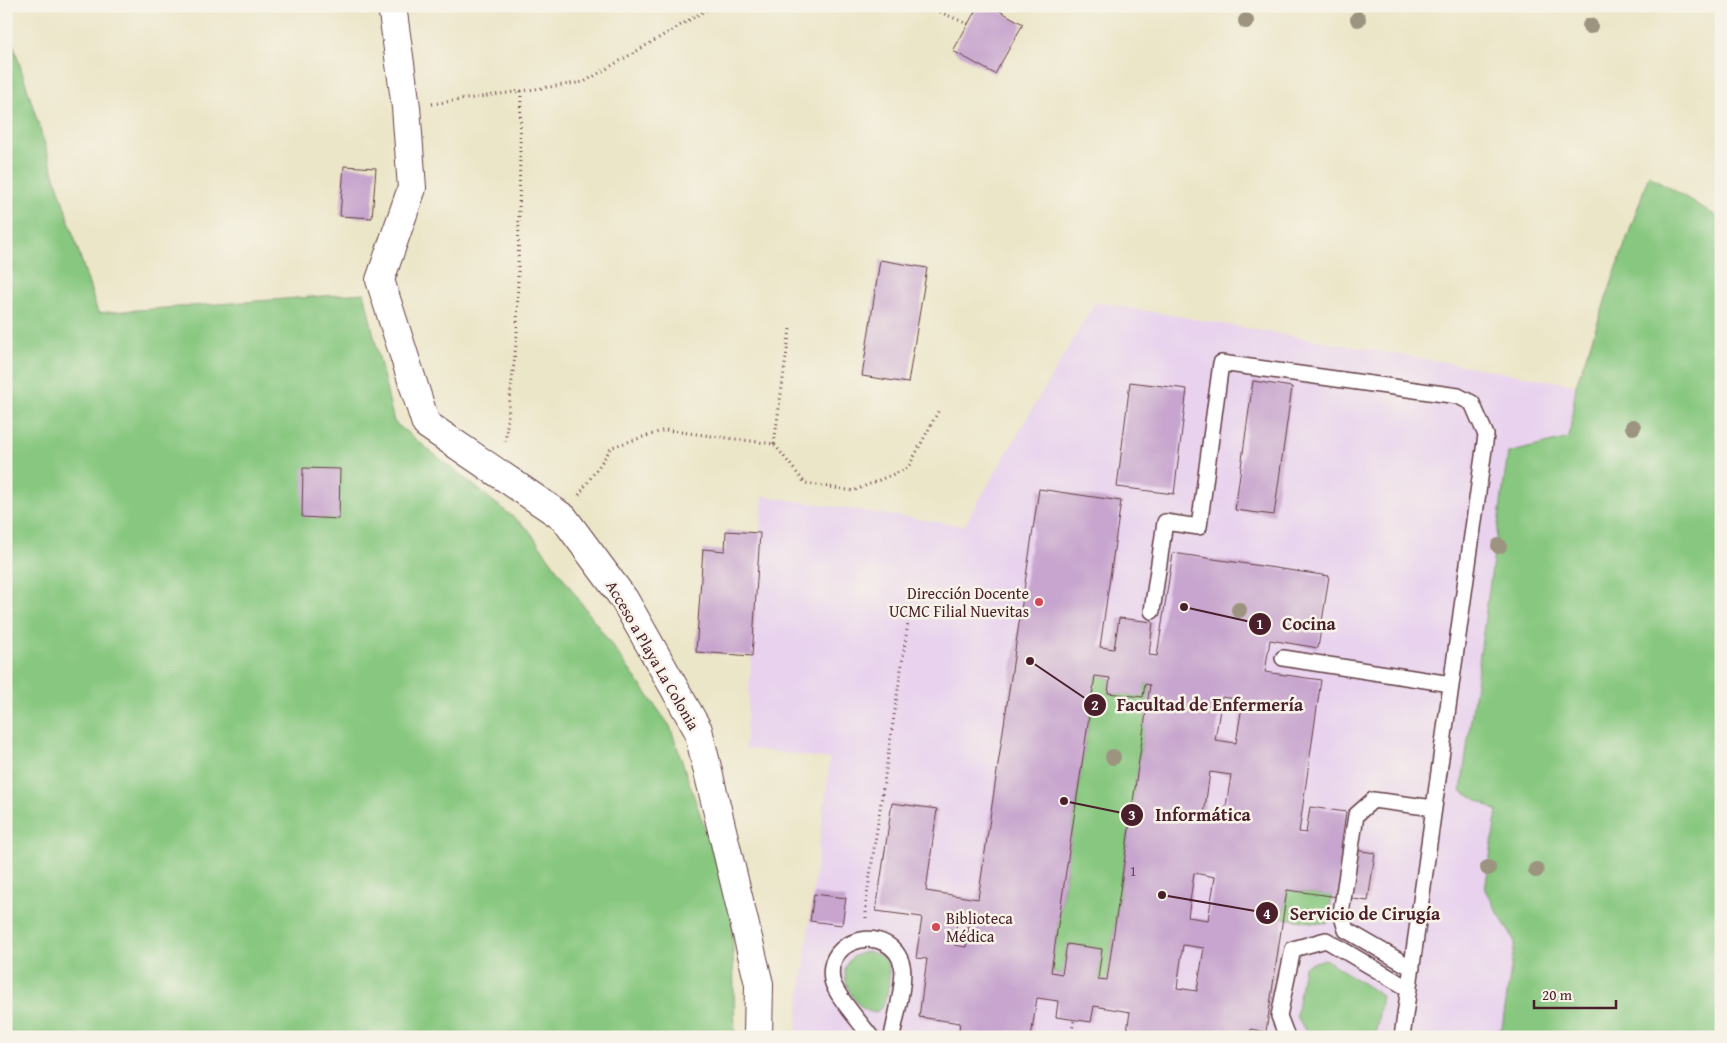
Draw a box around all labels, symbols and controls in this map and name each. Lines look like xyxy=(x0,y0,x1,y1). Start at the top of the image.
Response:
street label: Acceso a Playa La Colonia xyxy=(600,576,706,735)
place label: Dirección Docente UCMC Filial Nuevitas xyxy=(889,581,1029,623)
marker: Dirección Docente UCMC Filial Nuevitas xyxy=(1033,596,1045,608)
callout: Cocina xyxy=(1248,607,1346,640)
text: Cocina xyxy=(1282,610,1337,637)
text: 1 xyxy=(1256,613,1264,634)
callout: Facultad de Enfermería xyxy=(1082,688,1314,721)
text: Facultad de Enfermería xyxy=(1117,691,1304,718)
text: 2 xyxy=(1091,694,1099,715)
callout: Informática xyxy=(1120,799,1260,832)
text: Informática xyxy=(1155,801,1251,828)
text: 3 xyxy=(1128,804,1136,825)
house number: 1 xyxy=(1130,861,1136,881)
callout: Servicio de Cirugía xyxy=(1255,897,1450,930)
text: Servicio de Cirugía xyxy=(1290,900,1441,927)
text: 4 xyxy=(1263,903,1271,924)
place label: Biblioteca Médica xyxy=(946,906,1013,948)
marker: Biblioteca Médica xyxy=(930,921,942,933)
scale bar xyxy=(1534,978,1617,1010)
text: 20 m xyxy=(1542,984,1573,1005)

